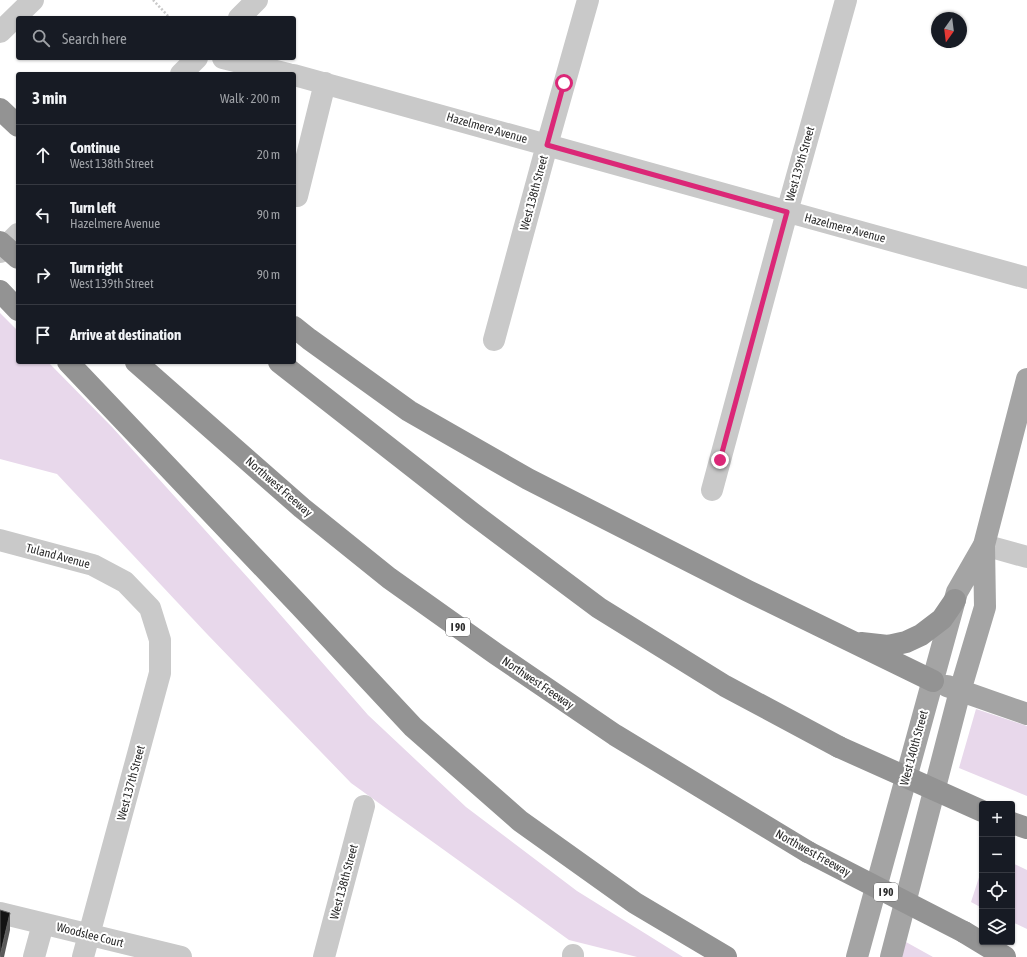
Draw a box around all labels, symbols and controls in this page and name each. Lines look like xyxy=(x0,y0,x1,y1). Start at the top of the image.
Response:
north arrow xyxy=(931,12,967,48)
search box xyxy=(16,16,296,60)
icon: search xyxy=(30,27,52,49)
text: Search here xyxy=(62,30,127,47)
route start xyxy=(555,74,573,92)
text: 3 min xyxy=(32,88,67,108)
text: Walk · 200 m xyxy=(220,91,280,106)
street label: Hazelmere Avenue xyxy=(445,110,529,146)
street label: West 139th Street xyxy=(783,124,818,203)
text: Continue xyxy=(70,139,120,156)
icon: ahead xyxy=(32,144,54,166)
text: 20 m xyxy=(257,147,280,162)
street label: West 138th Street xyxy=(517,153,551,232)
text: West 138th Street xyxy=(70,156,154,171)
text: Turn left xyxy=(70,199,116,216)
icon: left xyxy=(32,204,54,226)
text: 90 m xyxy=(257,207,280,222)
street label: Hazelmere Avenue xyxy=(803,210,887,246)
text: Hazelmere Avenue xyxy=(70,216,160,231)
text: Turn right xyxy=(70,259,123,276)
icon: right xyxy=(32,264,54,286)
text: 90 m xyxy=(257,267,280,282)
text: West 139th Street xyxy=(70,276,154,291)
icon: arrive xyxy=(32,324,54,346)
text: Arrive at destination xyxy=(70,326,181,343)
route end xyxy=(711,451,729,469)
street label: Northwest Freeway xyxy=(243,454,315,520)
street label: Tuland Avenue xyxy=(25,541,91,571)
road number: I 90 xyxy=(446,618,470,636)
street label: Northwest Freeway xyxy=(499,654,577,712)
street label: West 140th Street xyxy=(897,708,931,787)
street label: West 137th Street xyxy=(114,743,148,822)
map controls xyxy=(979,801,1015,945)
button: + xyxy=(979,801,1015,837)
street label: Northwest Freeway xyxy=(773,827,853,879)
button: − xyxy=(979,837,1015,873)
street label: West 138th Street xyxy=(327,842,361,921)
button: locate xyxy=(979,873,1015,909)
road number: I 90 xyxy=(874,883,898,901)
button: layers xyxy=(979,909,1015,945)
street label: Woodslee Court xyxy=(55,920,126,950)

